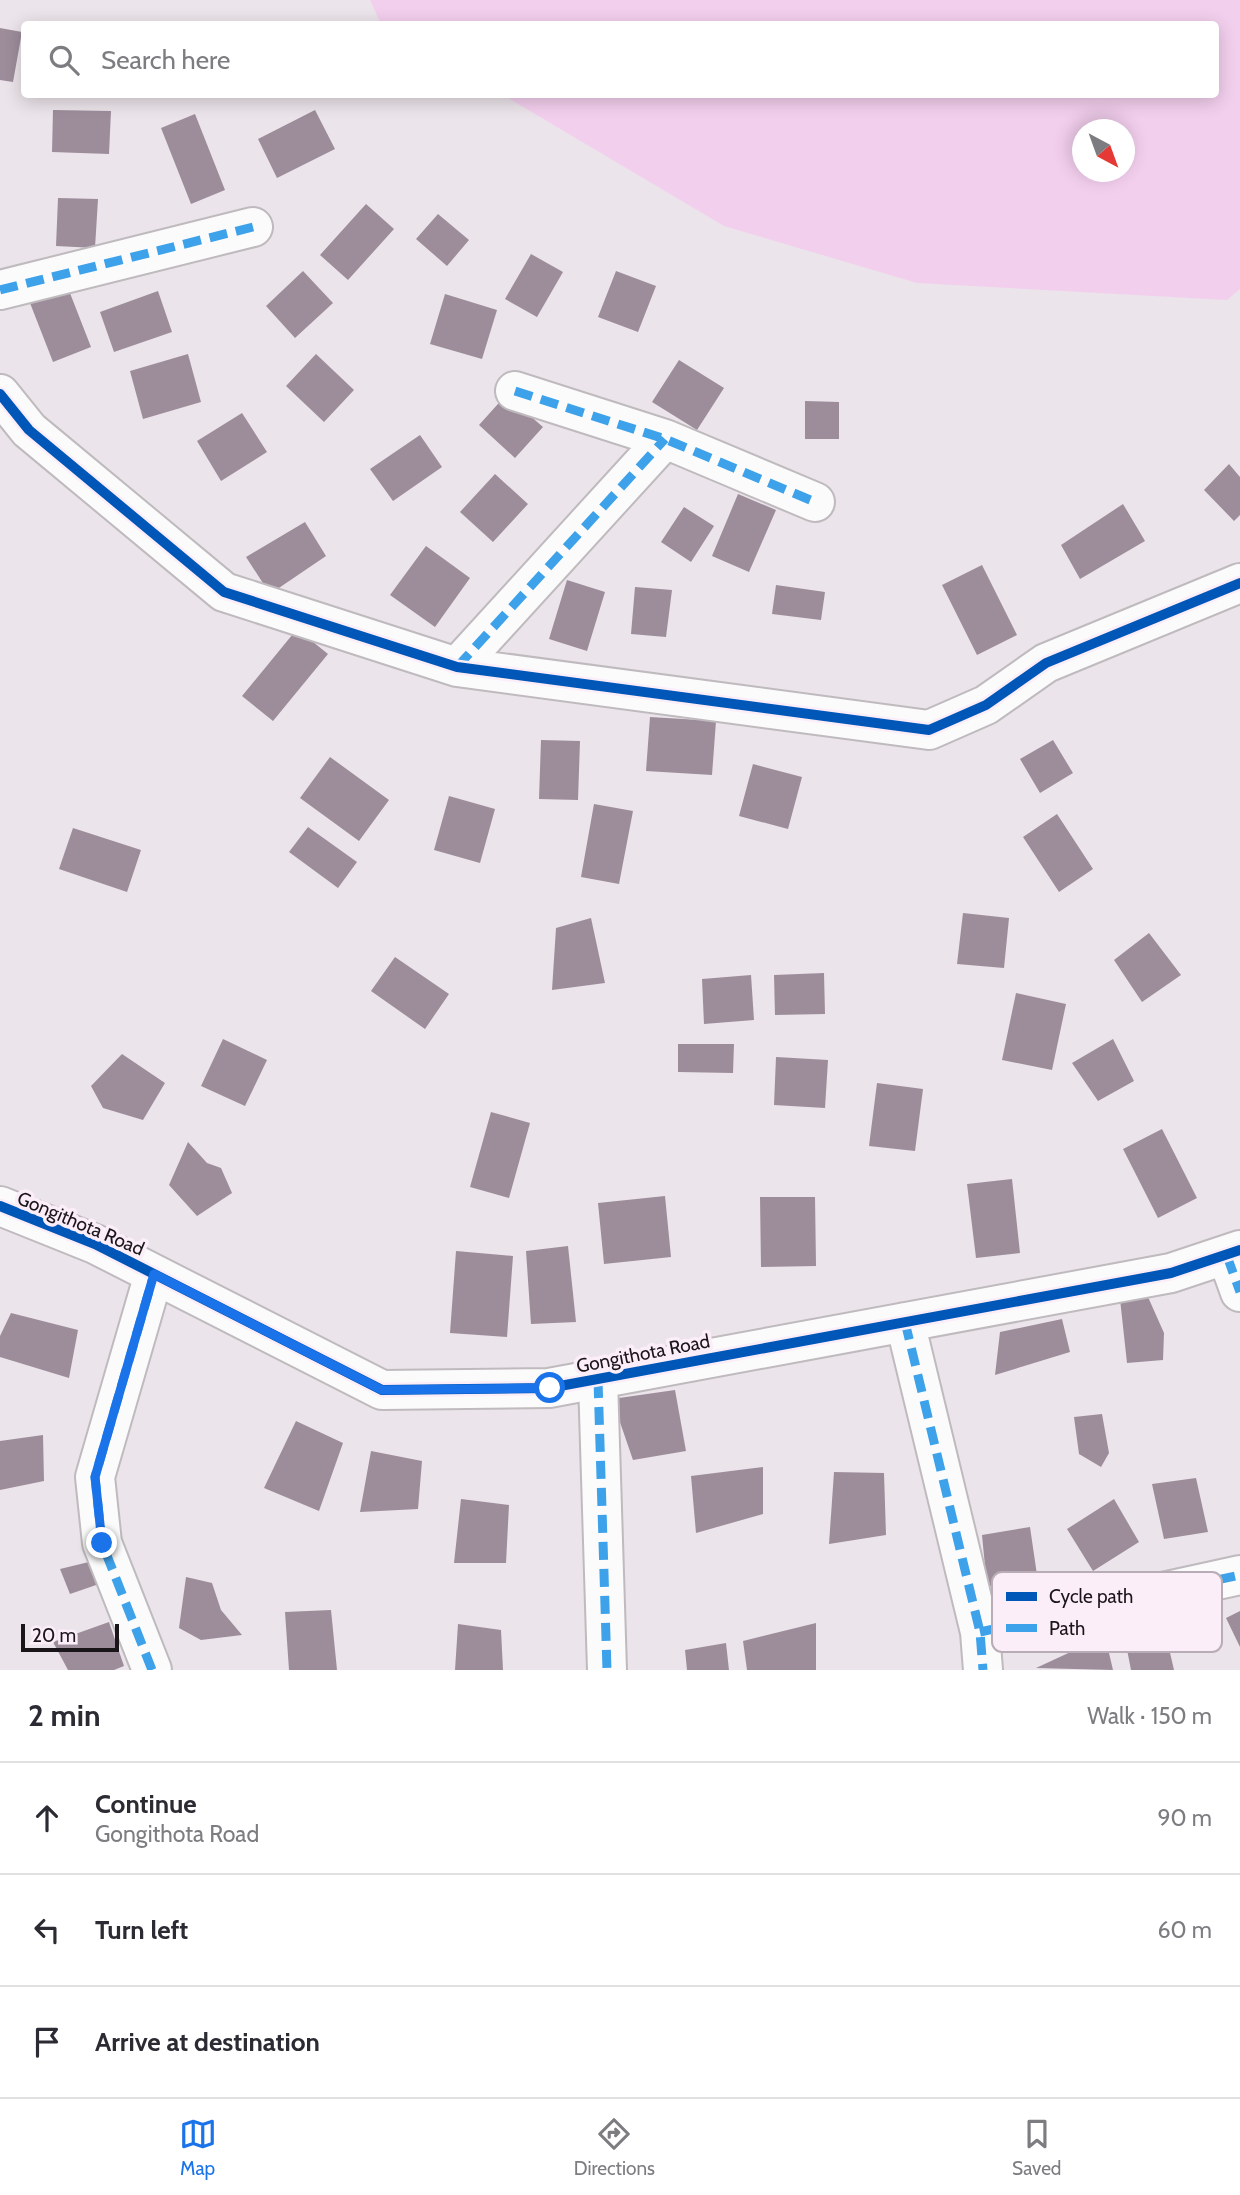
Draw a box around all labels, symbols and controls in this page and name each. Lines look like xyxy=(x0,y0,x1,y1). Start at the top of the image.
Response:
search box xyxy=(21,21,1219,98)
icon: search xyxy=(45,41,83,79)
text: Search here xyxy=(101,44,230,76)
north arrow xyxy=(1072,119,1135,182)
street label: Gongithota Road xyxy=(14,1186,148,1261)
street label: Gongithota Road xyxy=(574,1329,712,1378)
route start xyxy=(534,1372,565,1403)
route end xyxy=(86,1527,117,1558)
legend xyxy=(992,1572,1222,1652)
text: Cycle path xyxy=(1049,1585,1133,1608)
text: Path xyxy=(1049,1617,1085,1640)
scale bar xyxy=(21,1621,119,1653)
text: 20 m xyxy=(32,1624,76,1647)
text: 2 min xyxy=(28,1697,100,1734)
text: Walk · 150 m xyxy=(1087,1702,1212,1730)
text: Continue xyxy=(95,1788,197,1820)
icon: ahead xyxy=(28,1799,66,1837)
text: 90 m xyxy=(1158,1804,1212,1832)
text: Gongithota Road xyxy=(95,1820,259,1848)
icon: left xyxy=(28,1911,66,1949)
text: Turn left xyxy=(95,1914,188,1946)
text: 60 m xyxy=(1158,1916,1212,1944)
icon: arrive xyxy=(28,2023,66,2061)
text: Arrive at destination xyxy=(95,2026,320,2058)
tab: Map xyxy=(179,2115,217,2180)
tab: Directions xyxy=(574,2115,655,2180)
tab: Saved xyxy=(1012,2115,1061,2180)

